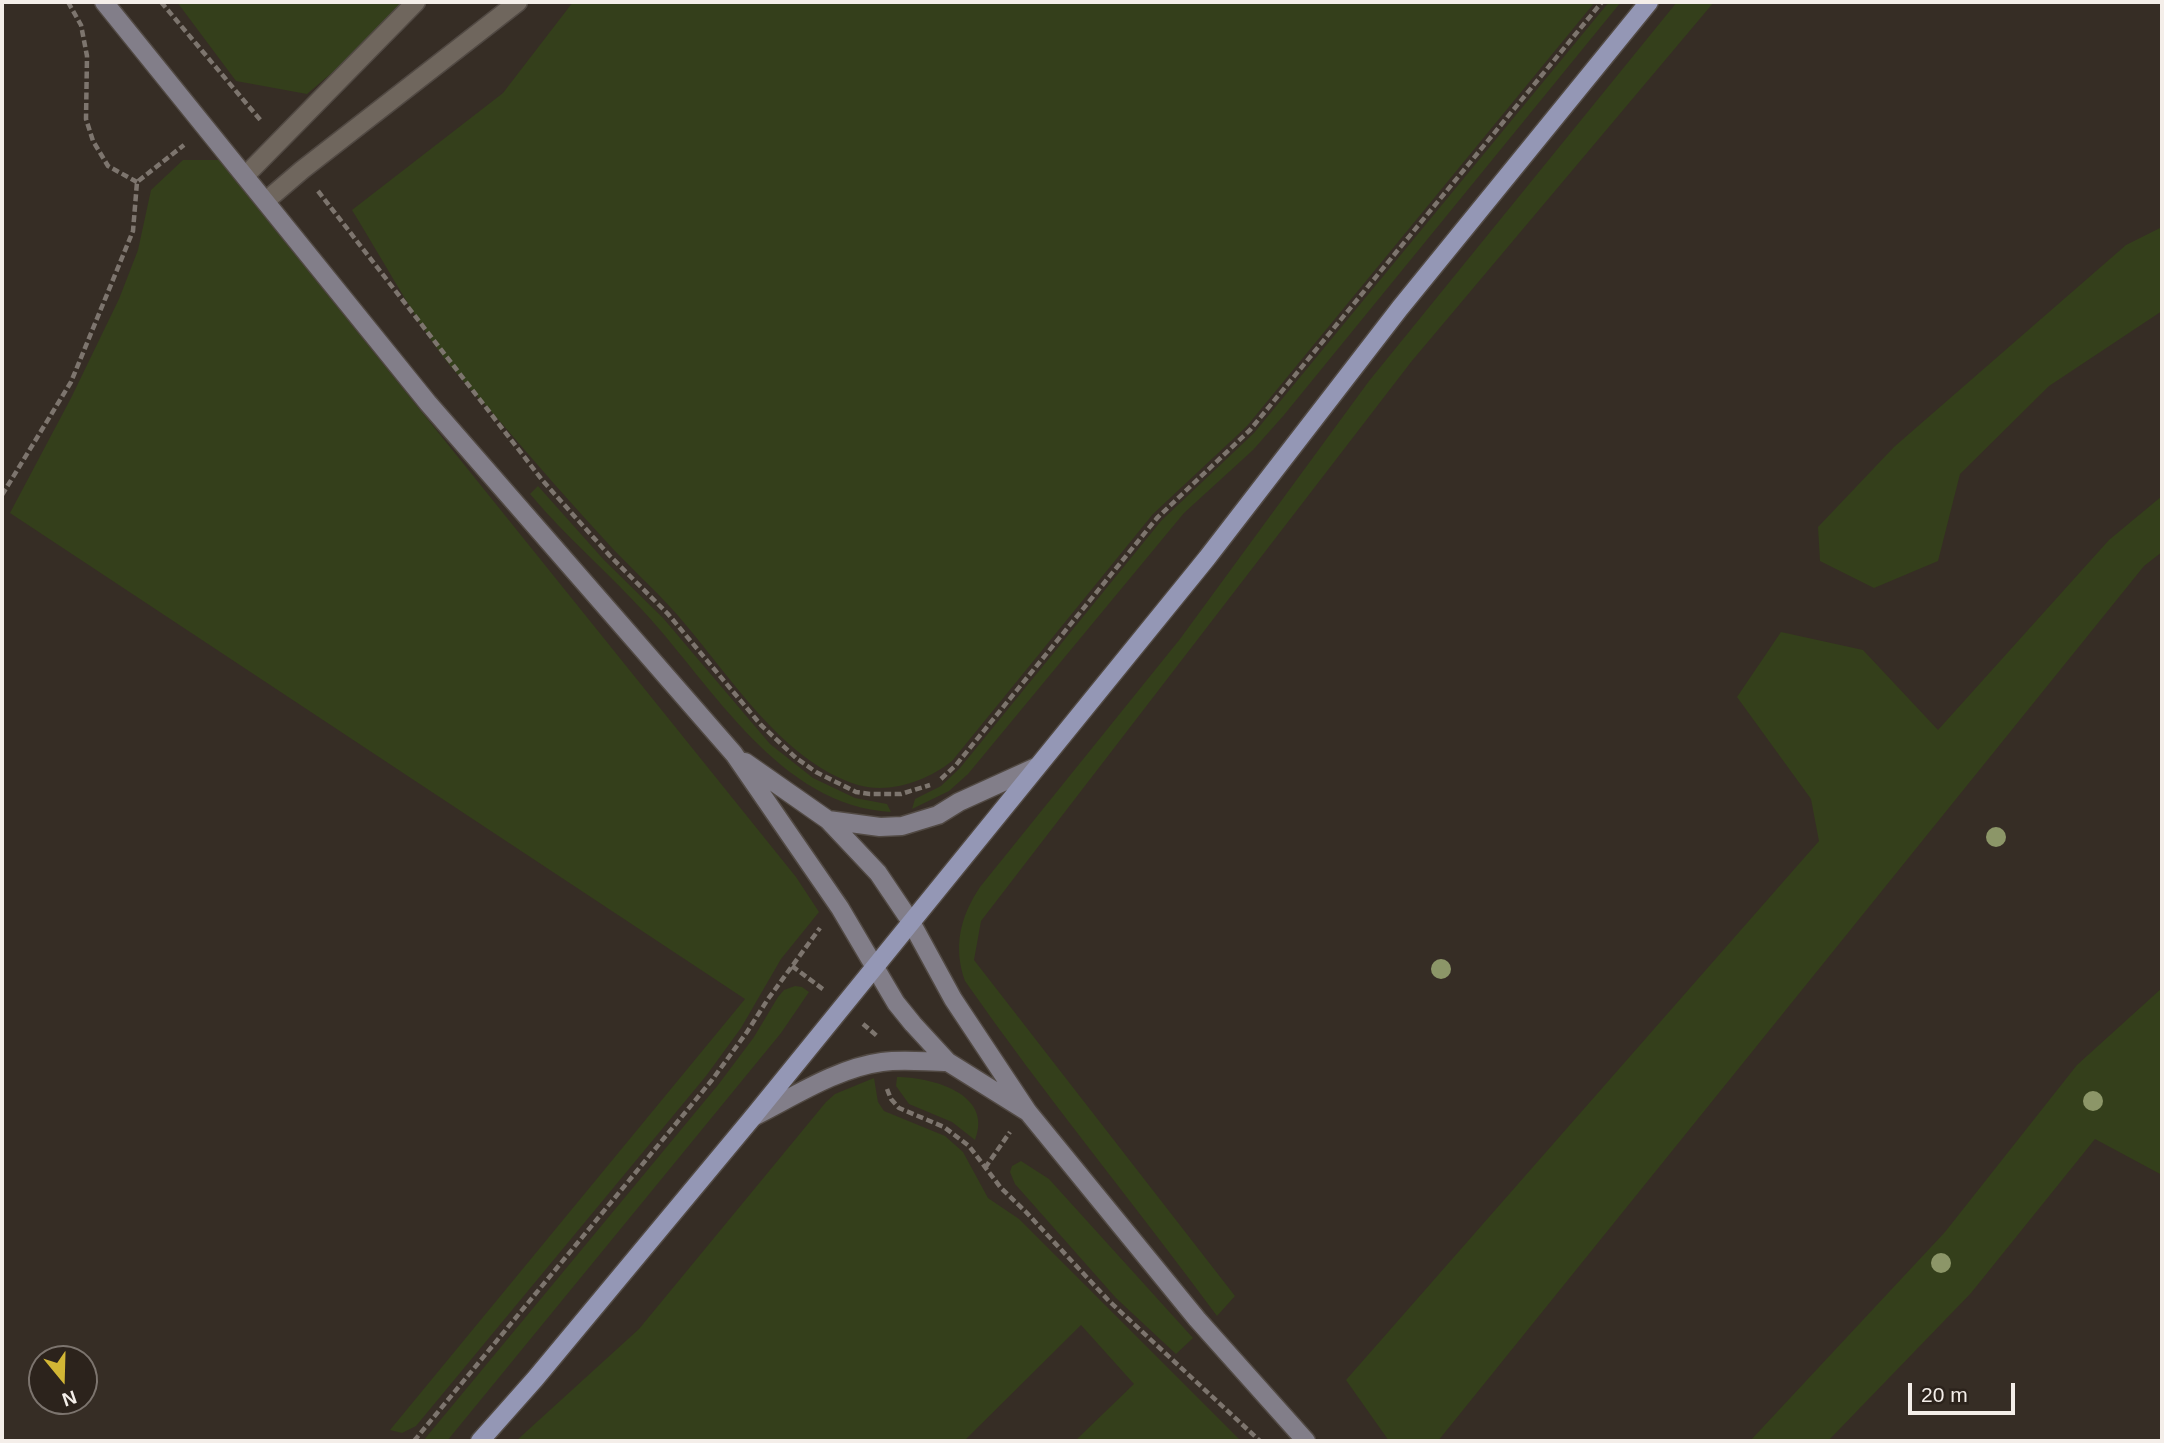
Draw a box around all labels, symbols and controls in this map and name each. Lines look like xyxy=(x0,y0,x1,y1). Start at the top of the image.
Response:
north arrow xyxy=(28,1345,98,1415)
scale bar xyxy=(1912,1370,2019,1414)
text: 20 m xyxy=(1921,1383,1968,1406)
text: N xyxy=(59,1386,79,1411)

